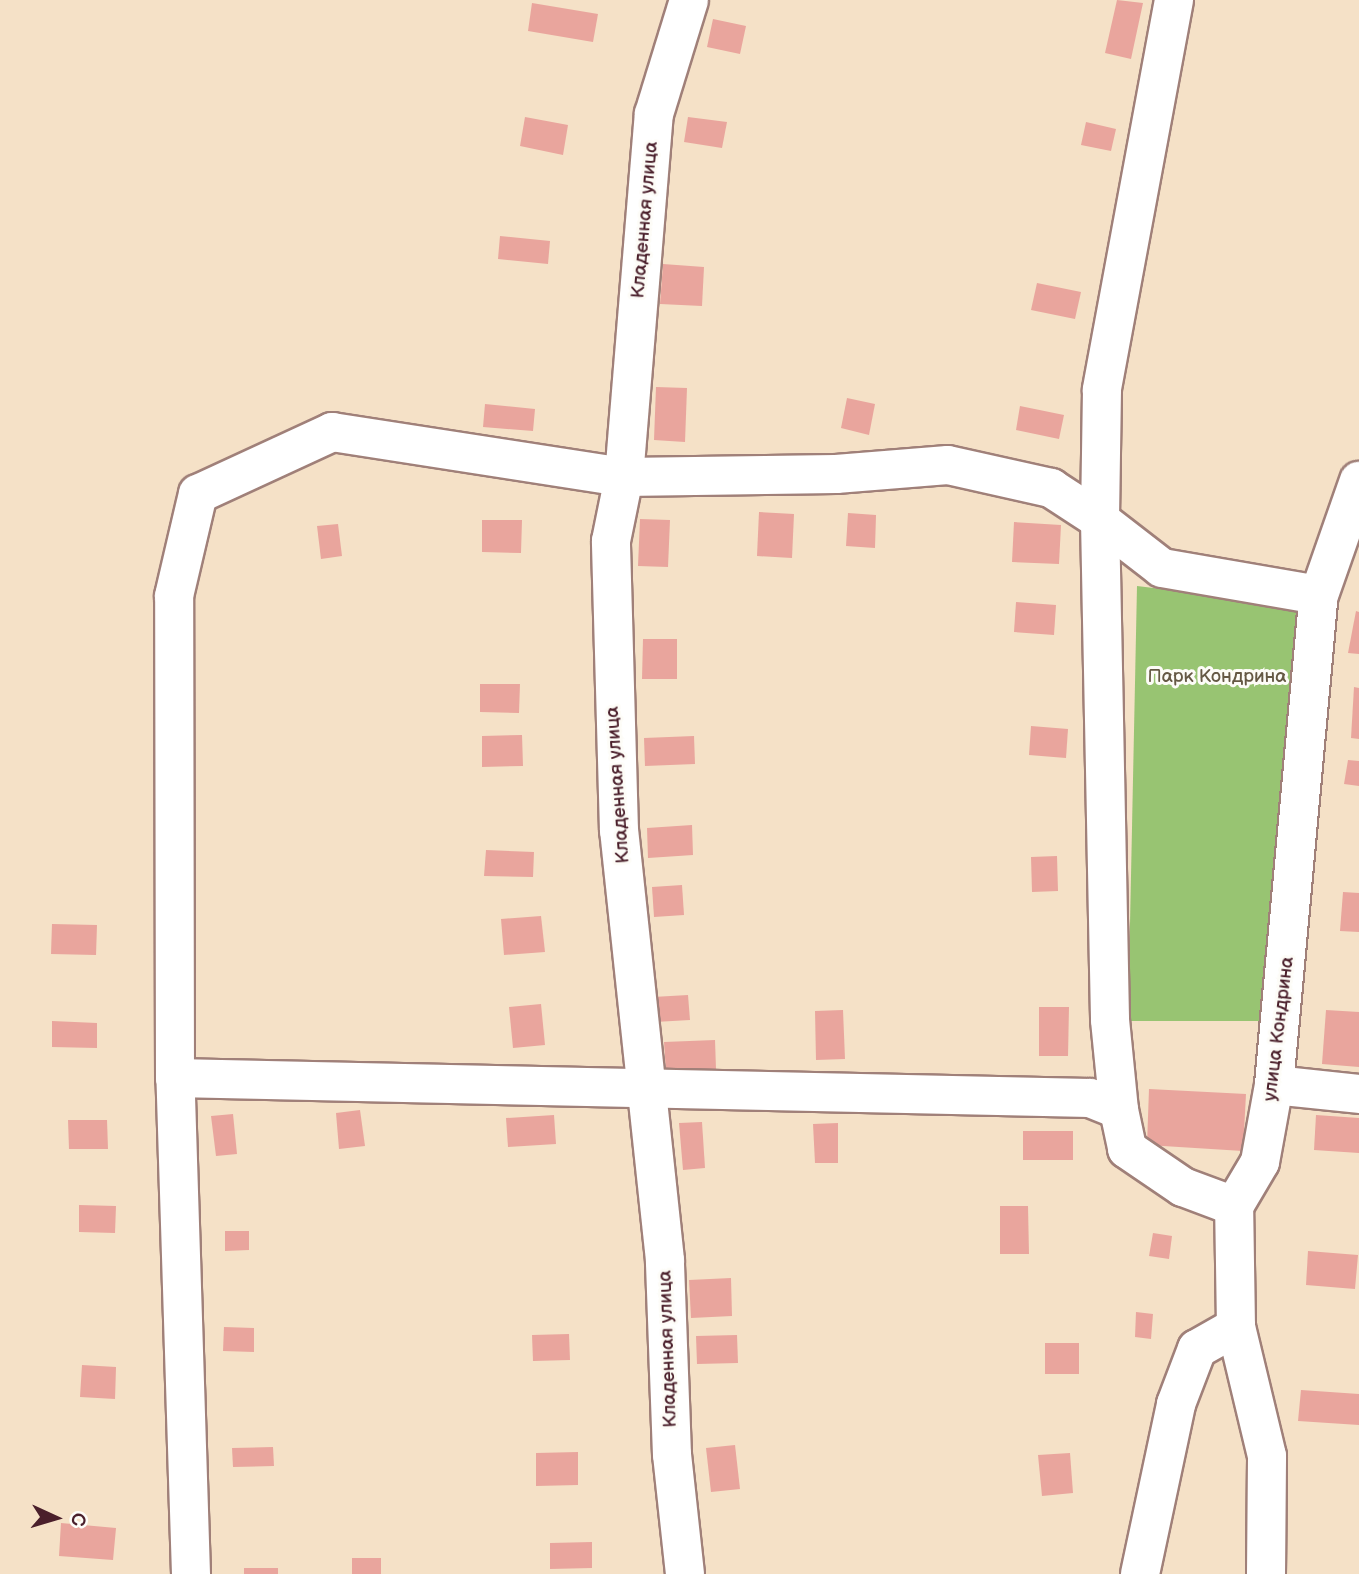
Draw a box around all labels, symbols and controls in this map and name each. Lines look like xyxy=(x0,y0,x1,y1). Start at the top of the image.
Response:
street label: Кладенная улица xyxy=(627,141,663,299)
park label: Парк Кондрина xyxy=(1147,666,1287,688)
street label: Кладенная улица xyxy=(601,706,635,864)
street label: улица Кондрина xyxy=(1259,955,1299,1103)
street label: Кладенная улица xyxy=(654,1270,682,1428)
north arrow xyxy=(21,1483,91,1553)
text: С xyxy=(66,1512,89,1527)

